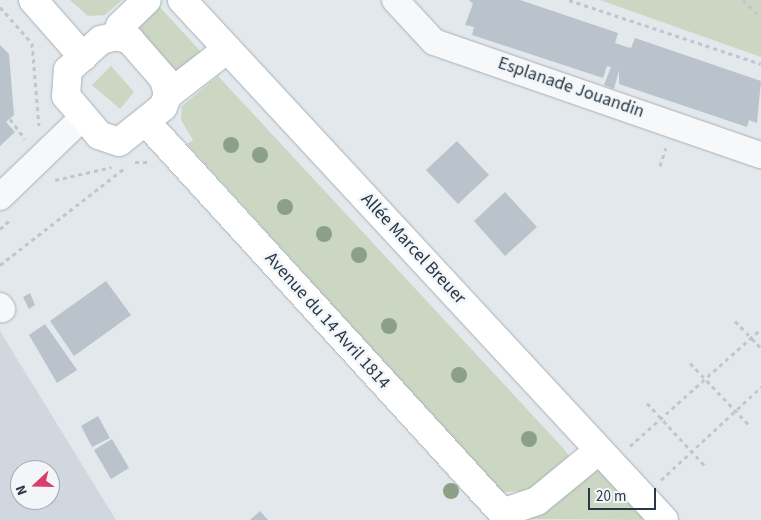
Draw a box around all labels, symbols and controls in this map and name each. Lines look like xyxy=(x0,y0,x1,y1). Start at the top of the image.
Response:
street label: Esplanade Jouandin xyxy=(495,53,647,123)
street label: Allée Marcel Breuer xyxy=(356,189,470,309)
street label: Avenue du 14 Avril 1814 xyxy=(260,248,394,394)
north arrow xyxy=(10,460,60,510)
scale bar xyxy=(591,478,658,510)
text: N xyxy=(11,482,33,498)
text: 20 m xyxy=(596,486,626,507)

